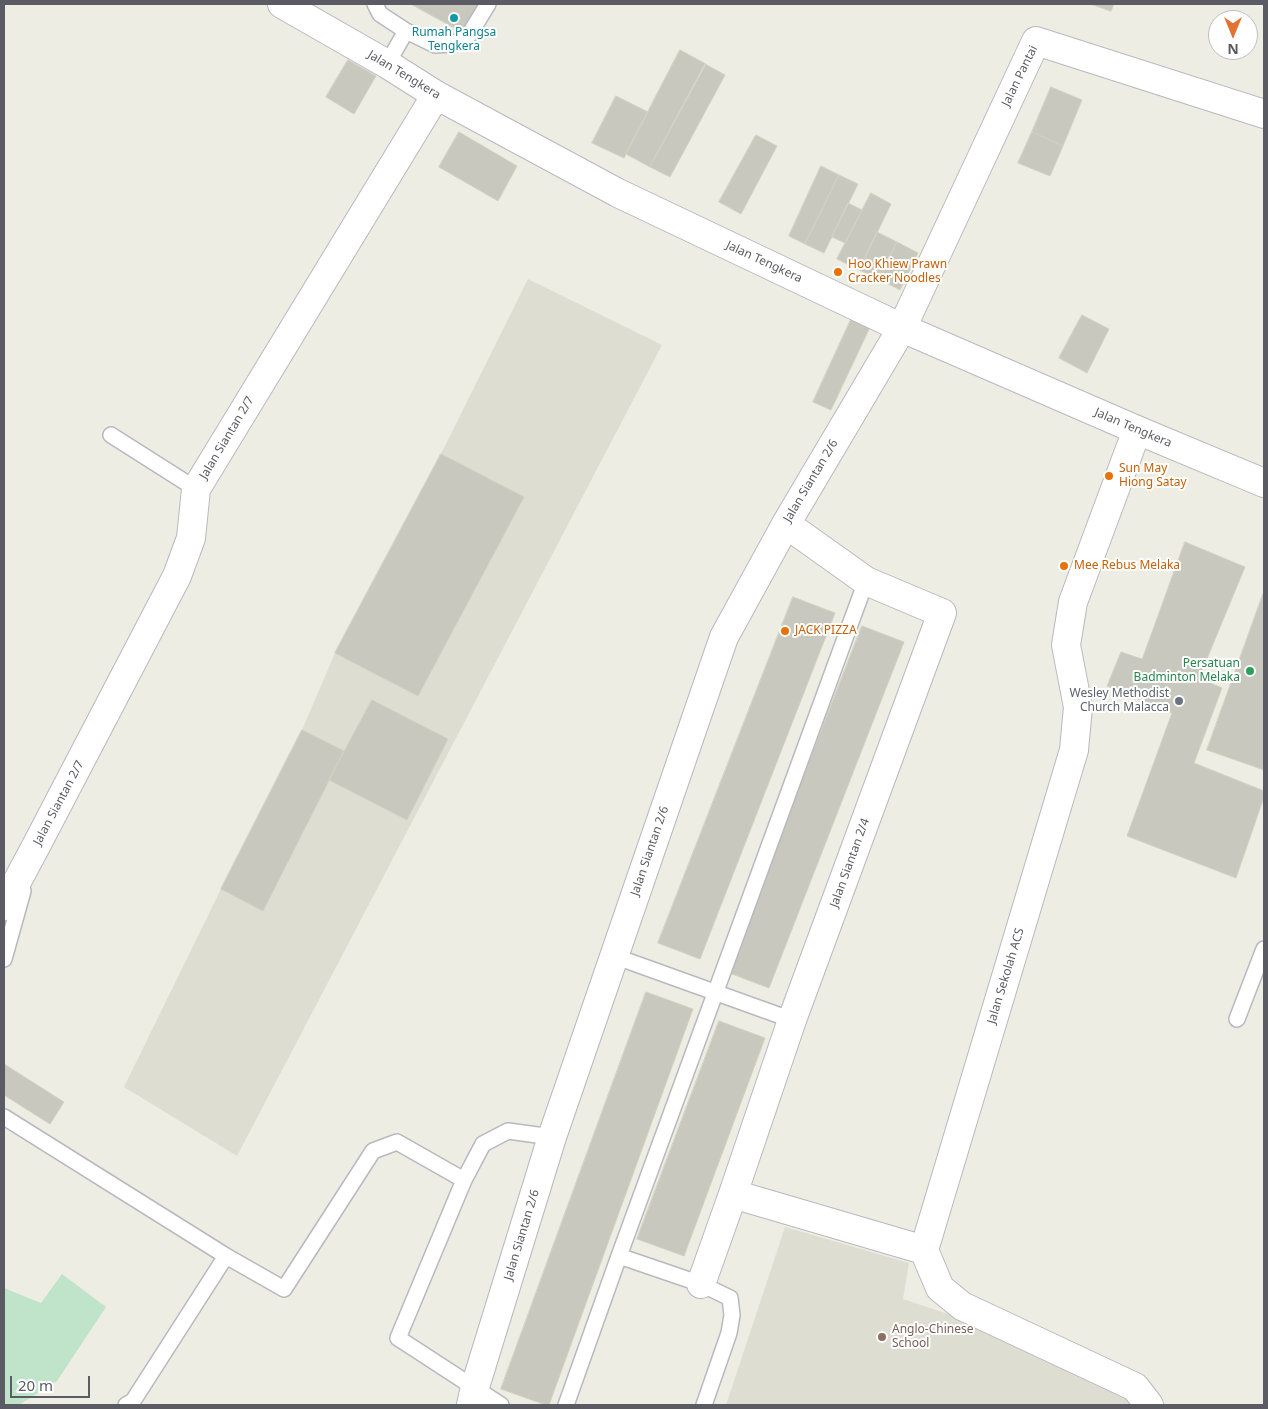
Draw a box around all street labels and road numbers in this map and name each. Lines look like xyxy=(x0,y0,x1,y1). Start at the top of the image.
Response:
street label: Jalan Pantai xyxy=(999,43,1041,109)
street label: Jalan Tengkera xyxy=(365,48,443,102)
street label: Jalan Tengkera xyxy=(724,238,804,286)
street label: Jalan Siantan 2/7 xyxy=(197,394,257,482)
street label: Jalan Tengkera xyxy=(1092,405,1174,451)
street label: Jalan Siantan 2/6 xyxy=(781,437,841,525)
street label: Jalan Siantan 2/7 xyxy=(31,758,87,848)
street label: Jalan Siantan 2/6 xyxy=(628,804,672,898)
street label: Jalan Siantan 2/4 xyxy=(827,816,873,910)
street label: Jalan Sekolah ACS xyxy=(985,926,1027,1026)
street label: Jalan Siantan 2/6 xyxy=(501,1188,543,1282)

